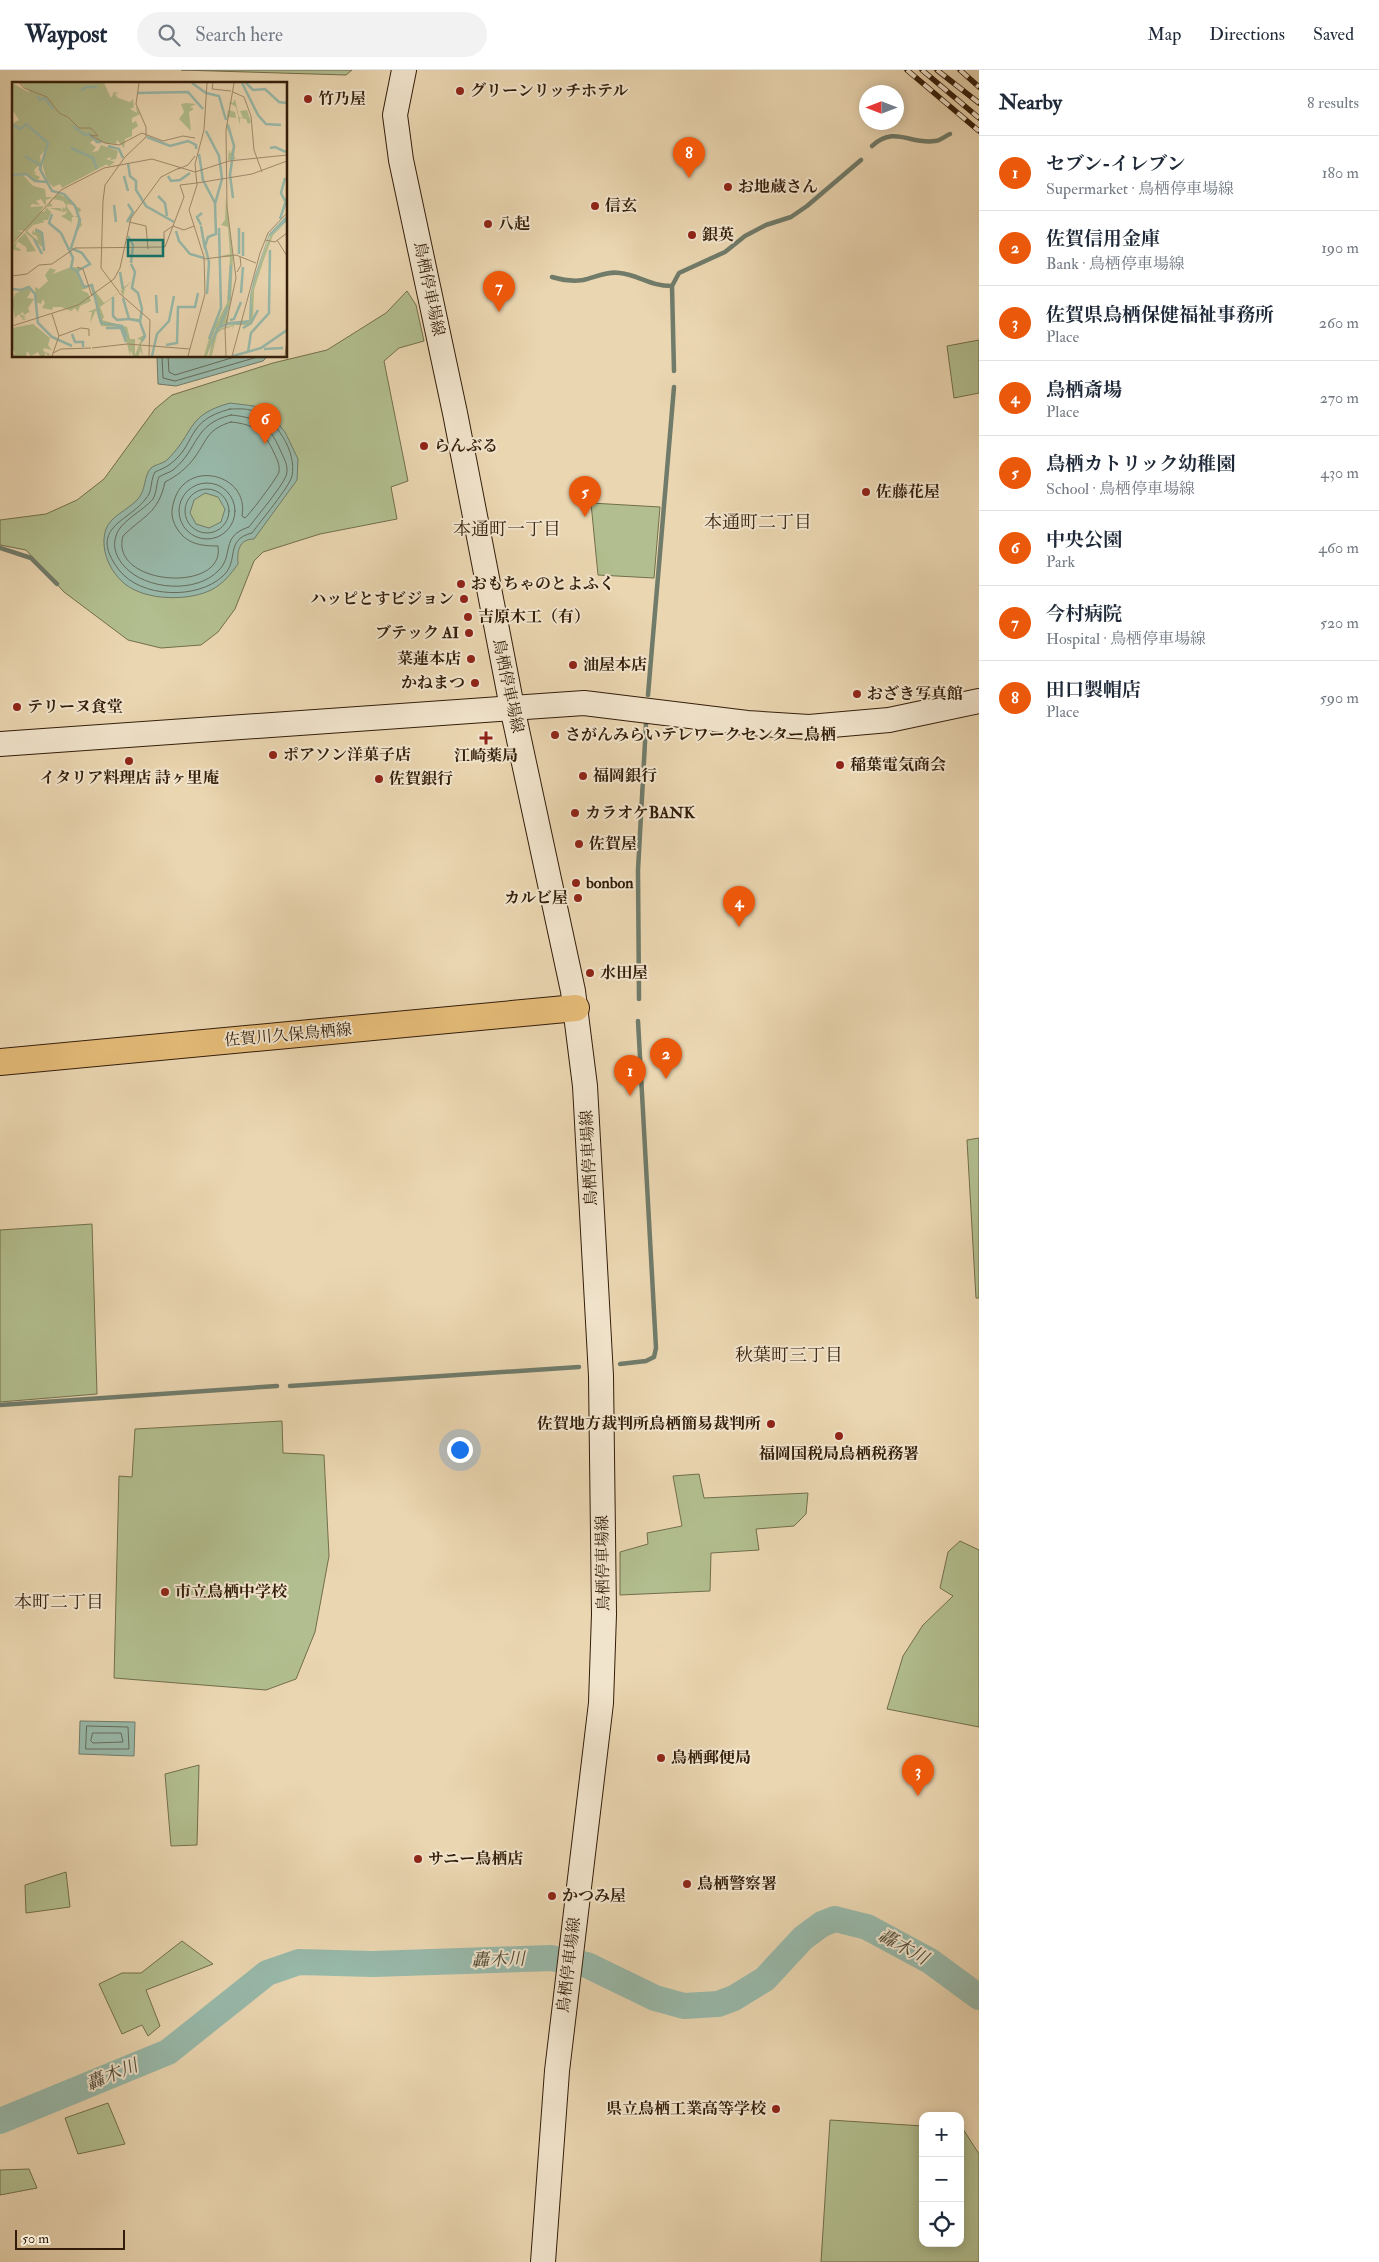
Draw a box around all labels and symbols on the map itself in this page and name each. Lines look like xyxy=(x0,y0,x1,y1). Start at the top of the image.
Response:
place label: グリーンリッチホテル xyxy=(470,81,628,101)
inset map xyxy=(12,82,288,358)
marker: グリーンリッチホテル xyxy=(454,85,466,97)
north arrow xyxy=(859,85,904,130)
place label: 竹乃屋 xyxy=(318,89,366,109)
marker: 竹乃屋 xyxy=(302,93,314,105)
pin: 8 xyxy=(673,137,705,178)
place label: お地蔵さん xyxy=(738,177,818,197)
marker: お地蔵さん xyxy=(722,181,734,193)
place label: 信玄 xyxy=(605,196,637,216)
marker: 信玄 xyxy=(589,200,601,212)
place label: 八起 xyxy=(498,214,530,234)
marker: 八起 xyxy=(482,218,494,230)
place label: 銀英 xyxy=(702,225,734,245)
marker: 銀英 xyxy=(686,229,698,241)
street label: 鳥栖停車場線 xyxy=(409,240,449,338)
pin: 7 xyxy=(483,271,515,312)
pin: 6 xyxy=(249,403,281,444)
place label: らんぶる xyxy=(434,436,498,456)
marker: らんぶる xyxy=(418,440,430,452)
pin: 5 xyxy=(569,476,601,517)
place label: 佐藤花屋 xyxy=(876,482,940,502)
marker: 佐藤花屋 xyxy=(860,486,872,498)
district label: 本通町二丁目 xyxy=(704,511,812,534)
district label: 本通町一丁目 xyxy=(453,518,561,541)
place label: おもちゃのとよふく xyxy=(471,574,615,594)
marker: おもちゃのとよふく xyxy=(455,578,467,590)
place label: ハッピとすビジョン xyxy=(310,589,454,609)
marker: ハッピとすビジョン xyxy=(458,593,470,605)
place label: 吉原木工（有） xyxy=(478,607,590,627)
marker: 吉原木工（有） xyxy=(462,611,474,623)
place label: ブテック AI xyxy=(375,623,460,643)
marker: ブテック AI xyxy=(463,627,475,639)
street label: 鳥栖停車場線 xyxy=(488,637,528,735)
place label: 菜蓮本店 xyxy=(397,649,461,669)
marker: 菜蓮本店 xyxy=(465,653,477,665)
place label: 油屋本店 xyxy=(583,655,647,675)
marker: 油屋本店 xyxy=(567,659,579,671)
place label: かねまつ xyxy=(401,673,465,693)
marker: かねまつ xyxy=(469,677,481,689)
place label: おざき写真館 xyxy=(867,684,963,704)
marker: おざき写真館 xyxy=(851,688,863,700)
place label: テリーヌ食堂 xyxy=(27,697,123,717)
marker: テリーヌ食堂 xyxy=(11,701,23,713)
place label: さがんみらいテレワークセンター鳥栖 xyxy=(565,725,836,745)
marker: さがんみらいテレワークセンター鳥栖 xyxy=(549,729,561,741)
marker: 江崎薬局 xyxy=(480,732,492,744)
place label: ポアソン洋菓子店 xyxy=(283,745,411,765)
place label: 江崎薬局 xyxy=(454,746,518,766)
marker: ポアソン洋菓子店 xyxy=(267,749,279,761)
marker: イタリア料理店 詩ヶ里庵 xyxy=(123,755,135,767)
place label: 稲葉電気商会 xyxy=(850,755,946,775)
marker: 稲葉電気商会 xyxy=(834,759,846,771)
place label: 福岡銀行 xyxy=(592,766,657,786)
place label: イタリア料理店 詩ヶ里庵 xyxy=(39,768,219,788)
place label: 佐賀銀行 xyxy=(389,769,453,789)
marker: 福岡銀行 xyxy=(577,770,589,782)
marker: 佐賀銀行 xyxy=(373,773,385,785)
place label: カラオケBANK xyxy=(585,803,696,823)
marker: カラオケBANK xyxy=(569,807,581,819)
place label: 佐賀屋 xyxy=(589,834,637,854)
marker: 佐賀屋 xyxy=(573,838,585,850)
place label: bonbon xyxy=(585,873,634,893)
marker: bonbon xyxy=(570,877,582,889)
pin: 4 xyxy=(723,886,755,927)
place label: カルビ屋 xyxy=(504,888,568,908)
marker: カルビ屋 xyxy=(572,892,584,904)
place label: 水田屋 xyxy=(600,963,648,983)
marker: 水田屋 xyxy=(584,967,596,979)
street label: 佐賀川久保鳥栖線 xyxy=(223,1019,353,1051)
pin: 2 xyxy=(650,1038,682,1079)
pin: 1 xyxy=(614,1055,646,1096)
street label: 鳥栖停車場線 xyxy=(577,1110,601,1206)
district label: 秋葉町三丁目 xyxy=(735,1344,843,1367)
place label: 佐賀地方裁判所鳥栖簡易裁判所 xyxy=(537,1414,761,1434)
marker: 佐賀地方裁判所鳥栖簡易裁判所 xyxy=(765,1418,777,1430)
marker: 福岡国税局鳥栖税務署 xyxy=(833,1430,845,1442)
your location xyxy=(447,1437,473,1463)
place label: 福岡国税局鳥栖税務署 xyxy=(758,1444,919,1464)
street label: 鳥栖停車場線 xyxy=(592,1515,614,1611)
place label: 市立鳥栖中学校 xyxy=(175,1582,288,1602)
marker: 市立鳥栖中学校 xyxy=(159,1586,171,1598)
district label: 本町二丁目 xyxy=(14,1591,104,1614)
place label: 鳥栖郵便局 xyxy=(671,1748,751,1768)
marker: 鳥栖郵便局 xyxy=(655,1752,667,1764)
pin: 3 xyxy=(902,1755,934,1796)
place label: サニー鳥栖店 xyxy=(428,1849,523,1869)
marker: サニー鳥栖店 xyxy=(412,1853,424,1865)
place label: 鳥栖警察署 xyxy=(697,1874,777,1894)
marker: 鳥栖警察署 xyxy=(681,1878,693,1890)
place label: かつみ屋 xyxy=(562,1886,626,1906)
marker: かつみ屋 xyxy=(546,1890,558,1902)
street label: 鳥栖停車場線 xyxy=(553,1916,585,2014)
water label: 轟木川 xyxy=(874,1924,934,1971)
water label: 轟木川 xyxy=(471,1947,527,1972)
water label: 轟木川 xyxy=(83,2053,143,2096)
place label: 県立鳥栖工業高等学校 xyxy=(606,2099,767,2119)
marker: 県立鳥栖工業高等学校 xyxy=(770,2103,782,2115)
scale bar xyxy=(15,2227,125,2250)

